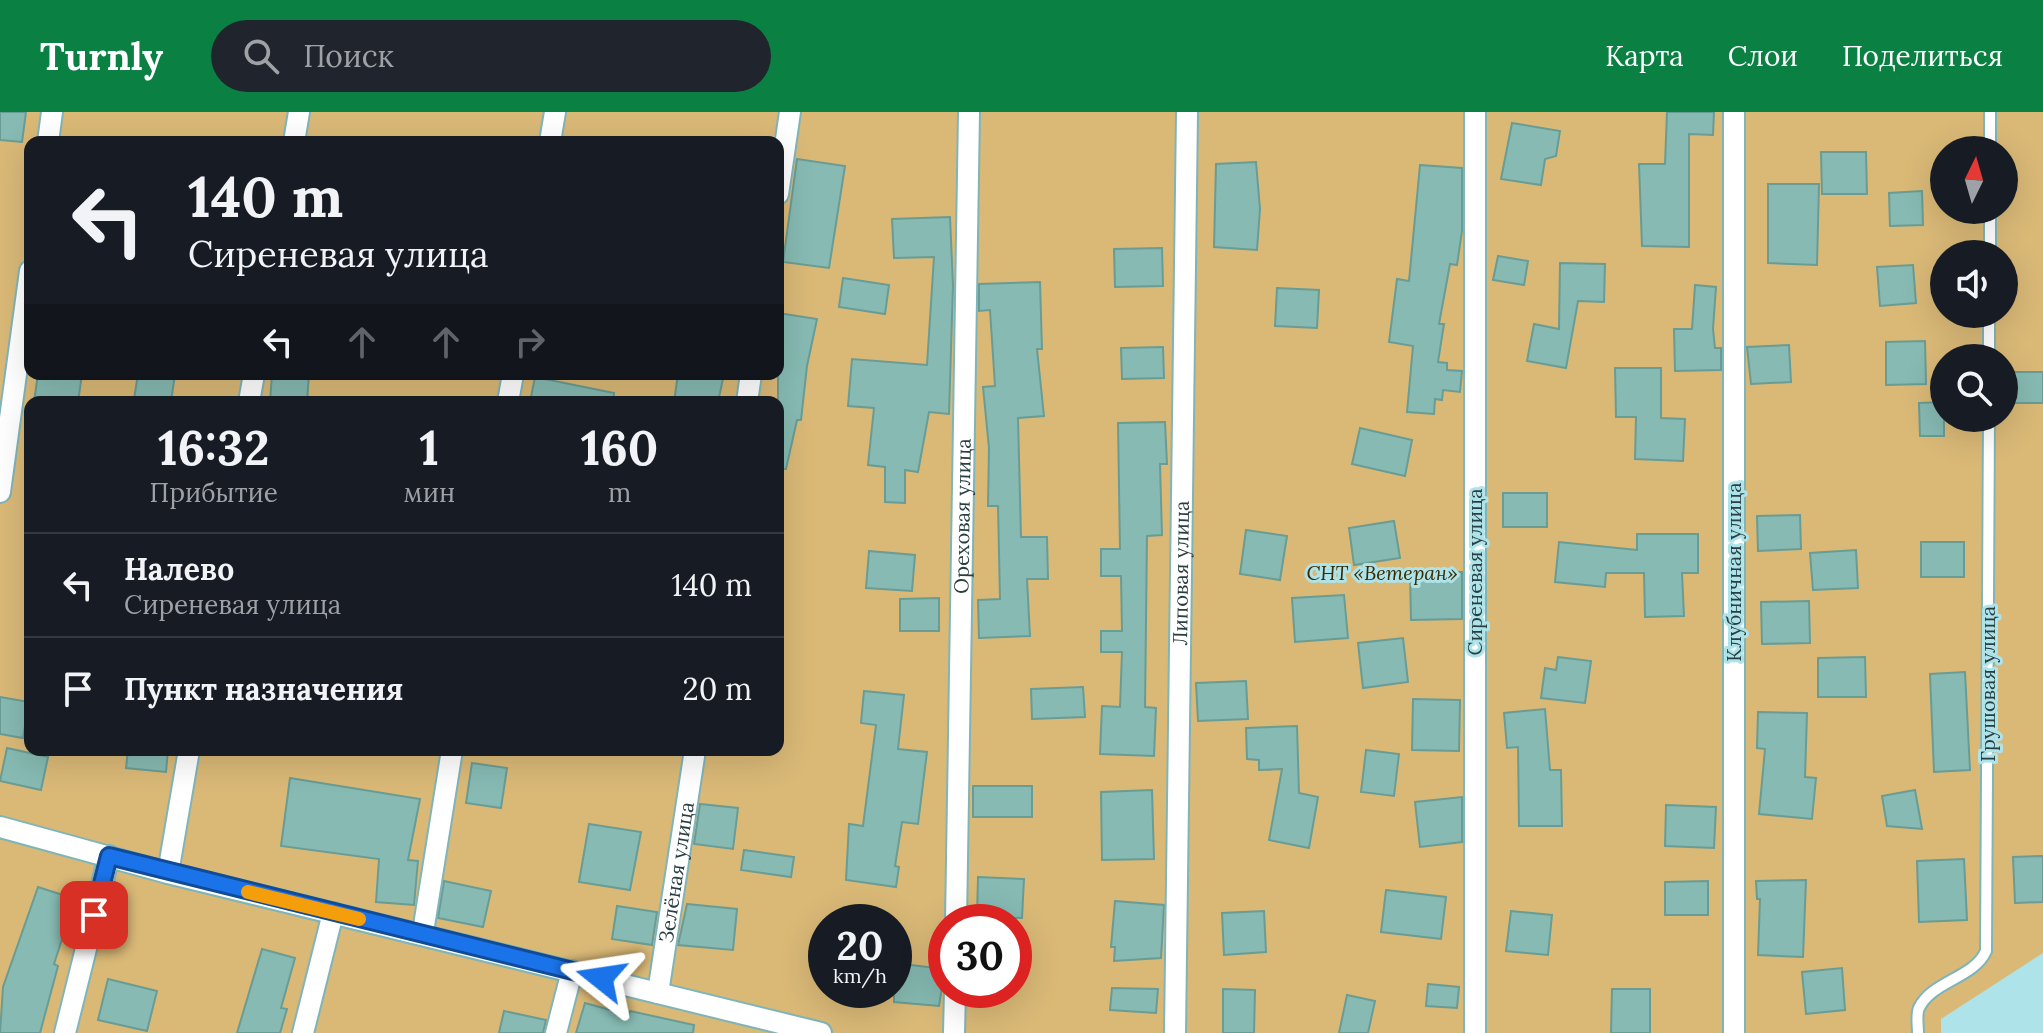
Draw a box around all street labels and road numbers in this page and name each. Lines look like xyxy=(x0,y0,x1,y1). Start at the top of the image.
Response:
street label: Ореховая улица xyxy=(948,438,976,594)
street label: Клубничная улица xyxy=(1721,482,1746,662)
street label: Сиреневая улица xyxy=(1462,489,1487,655)
street label: Липовая улица xyxy=(1167,500,1194,646)
street label: Грушовая улица xyxy=(1975,606,2000,762)
street label: Зелёная улица xyxy=(653,800,699,945)

